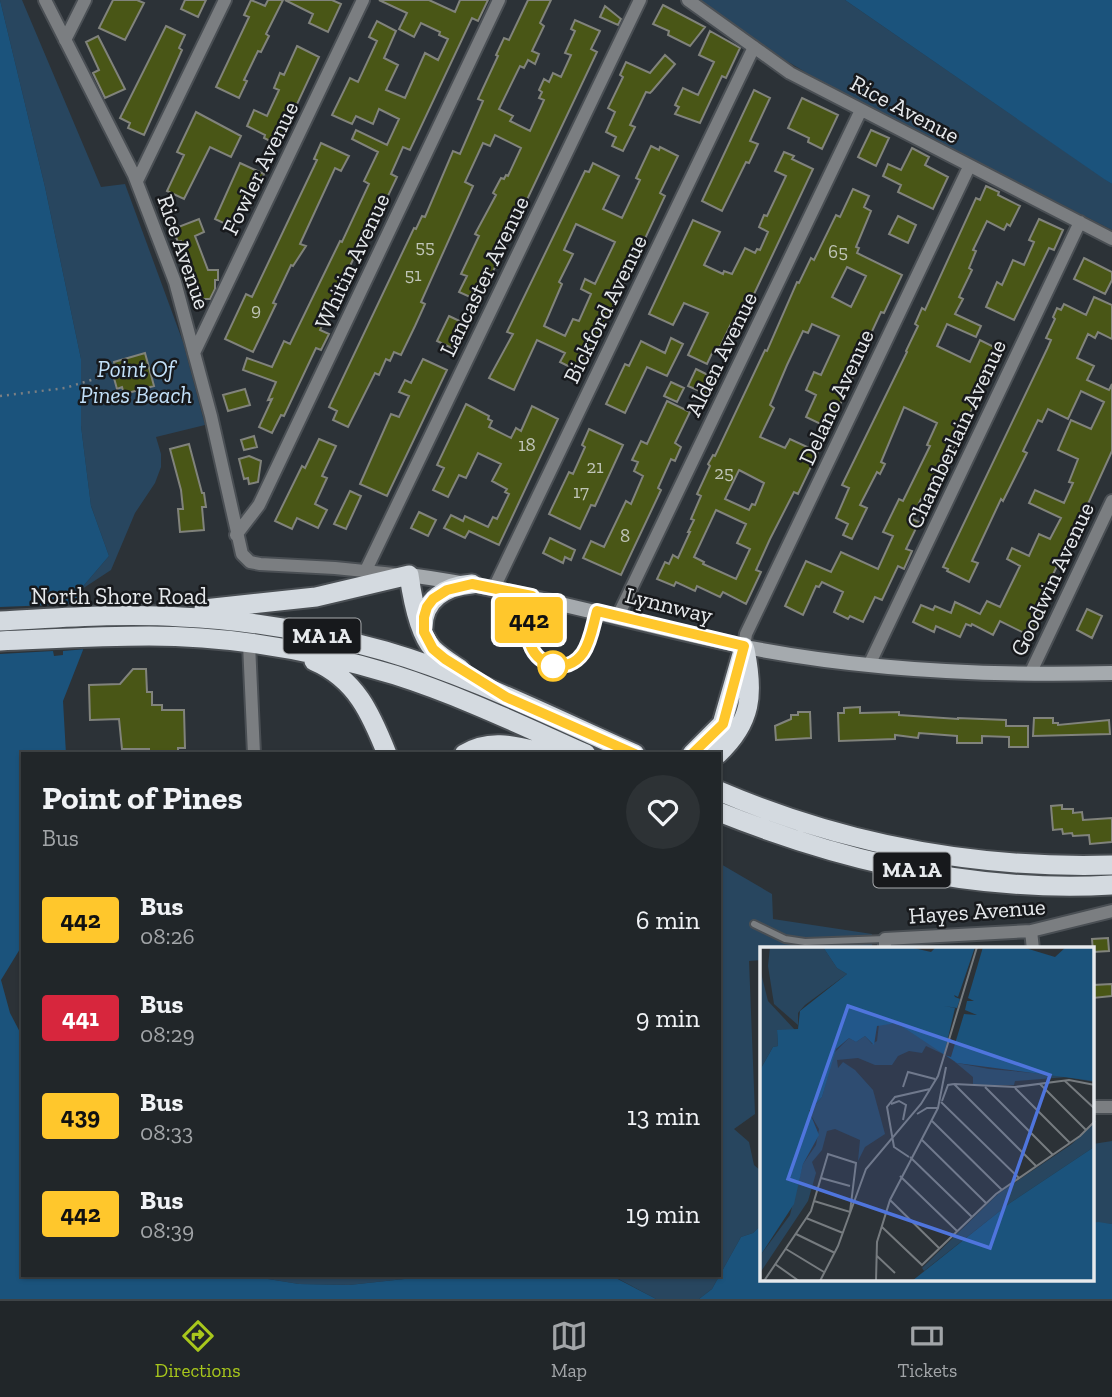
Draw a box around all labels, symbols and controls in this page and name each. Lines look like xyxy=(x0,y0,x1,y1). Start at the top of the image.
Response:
street label: Rice Avenue xyxy=(846,69,964,149)
street label: Fowler Avenue xyxy=(216,97,304,239)
street label: Whitin Avenue xyxy=(308,189,396,333)
street label: Rice Avenue xyxy=(151,191,217,313)
street label: Lancaster Avenue xyxy=(433,191,535,361)
street label: Bickford Avenue xyxy=(557,230,653,388)
house number: 55 xyxy=(415,235,435,258)
house number: 65 xyxy=(828,240,848,263)
house number: 51 xyxy=(404,263,422,286)
street label: Alden Avenue xyxy=(679,287,763,421)
house number: 9 xyxy=(251,298,261,321)
street label: Delano Avenue xyxy=(792,325,880,469)
street label: Chamberlain Avenue xyxy=(900,335,1012,533)
park label: Point Of Pines Beach xyxy=(80,355,192,409)
house number: 18 xyxy=(518,433,536,456)
house number: 21 xyxy=(586,455,604,478)
house number: 25 xyxy=(714,461,734,484)
house number: 17 xyxy=(573,480,589,503)
street label: Goodwin Avenue xyxy=(1004,498,1100,660)
house number: 8 xyxy=(620,524,630,547)
street label: Lynnway xyxy=(622,581,716,629)
street label: North Shore Road xyxy=(31,582,208,610)
line badge: 442 xyxy=(489,597,569,643)
text: 442 xyxy=(509,605,549,634)
road number: MA 1A xyxy=(284,618,360,654)
unlabelled marker xyxy=(538,651,568,681)
button: heart xyxy=(626,775,700,849)
text: Point of Pines xyxy=(42,778,243,817)
text: Bus xyxy=(42,824,79,852)
road number: MA 1A xyxy=(874,852,950,888)
text: Bus xyxy=(140,890,183,922)
street label: Hayes Avenue xyxy=(907,892,1047,930)
text: 6 min xyxy=(636,904,700,936)
text: 442 xyxy=(60,905,101,934)
text: 08:26 xyxy=(140,922,195,950)
inset map xyxy=(760,947,1094,1282)
text: Bus xyxy=(140,988,183,1020)
text: 9 min xyxy=(636,1002,700,1034)
text: 441 xyxy=(62,1003,99,1032)
text: 08:29 xyxy=(140,1020,195,1048)
text: Bus xyxy=(140,1086,183,1118)
text: 13 min xyxy=(627,1100,700,1132)
text: 439 xyxy=(61,1101,100,1130)
text: 08:33 xyxy=(140,1118,193,1146)
text: Bus xyxy=(140,1184,183,1216)
text: 19 min xyxy=(626,1198,700,1230)
text: 442 xyxy=(60,1199,101,1228)
text: 08:39 xyxy=(140,1216,194,1244)
tab: Directions xyxy=(155,1317,240,1382)
tab: Map xyxy=(550,1317,588,1382)
tab: Tickets xyxy=(897,1317,957,1382)

